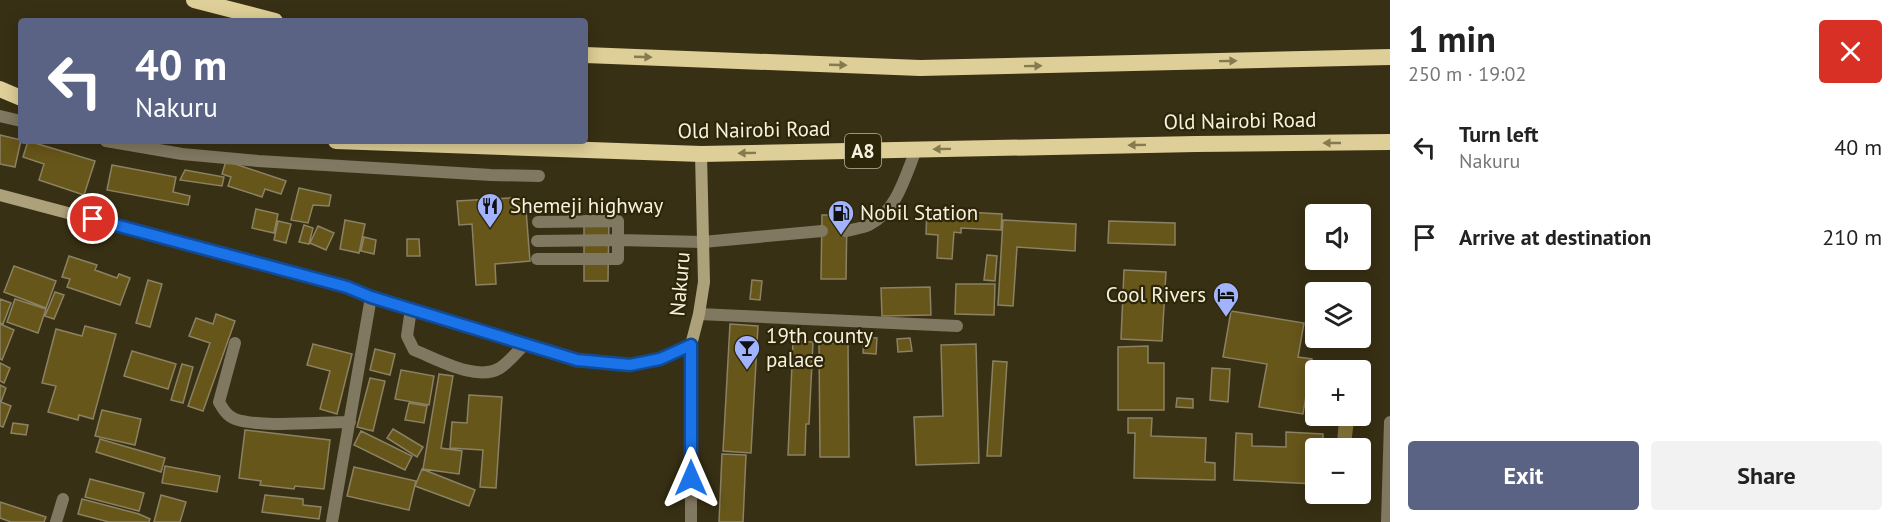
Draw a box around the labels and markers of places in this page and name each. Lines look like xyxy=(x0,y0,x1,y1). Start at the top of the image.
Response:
restaurant icon: Shemeji highway xyxy=(475,191,505,229)
place label: Shemeji highway xyxy=(510,192,664,219)
pin xyxy=(67,193,118,244)
fuel station icon: Nobil Station xyxy=(826,198,856,236)
place label: Nobil Station xyxy=(860,199,978,226)
hotel icon: Cool Rivers xyxy=(1211,280,1241,318)
place label: Cool Rivers xyxy=(1106,281,1206,308)
place label: 19th county palace xyxy=(766,322,873,373)
bar icon: 19th county palace xyxy=(732,333,762,371)

